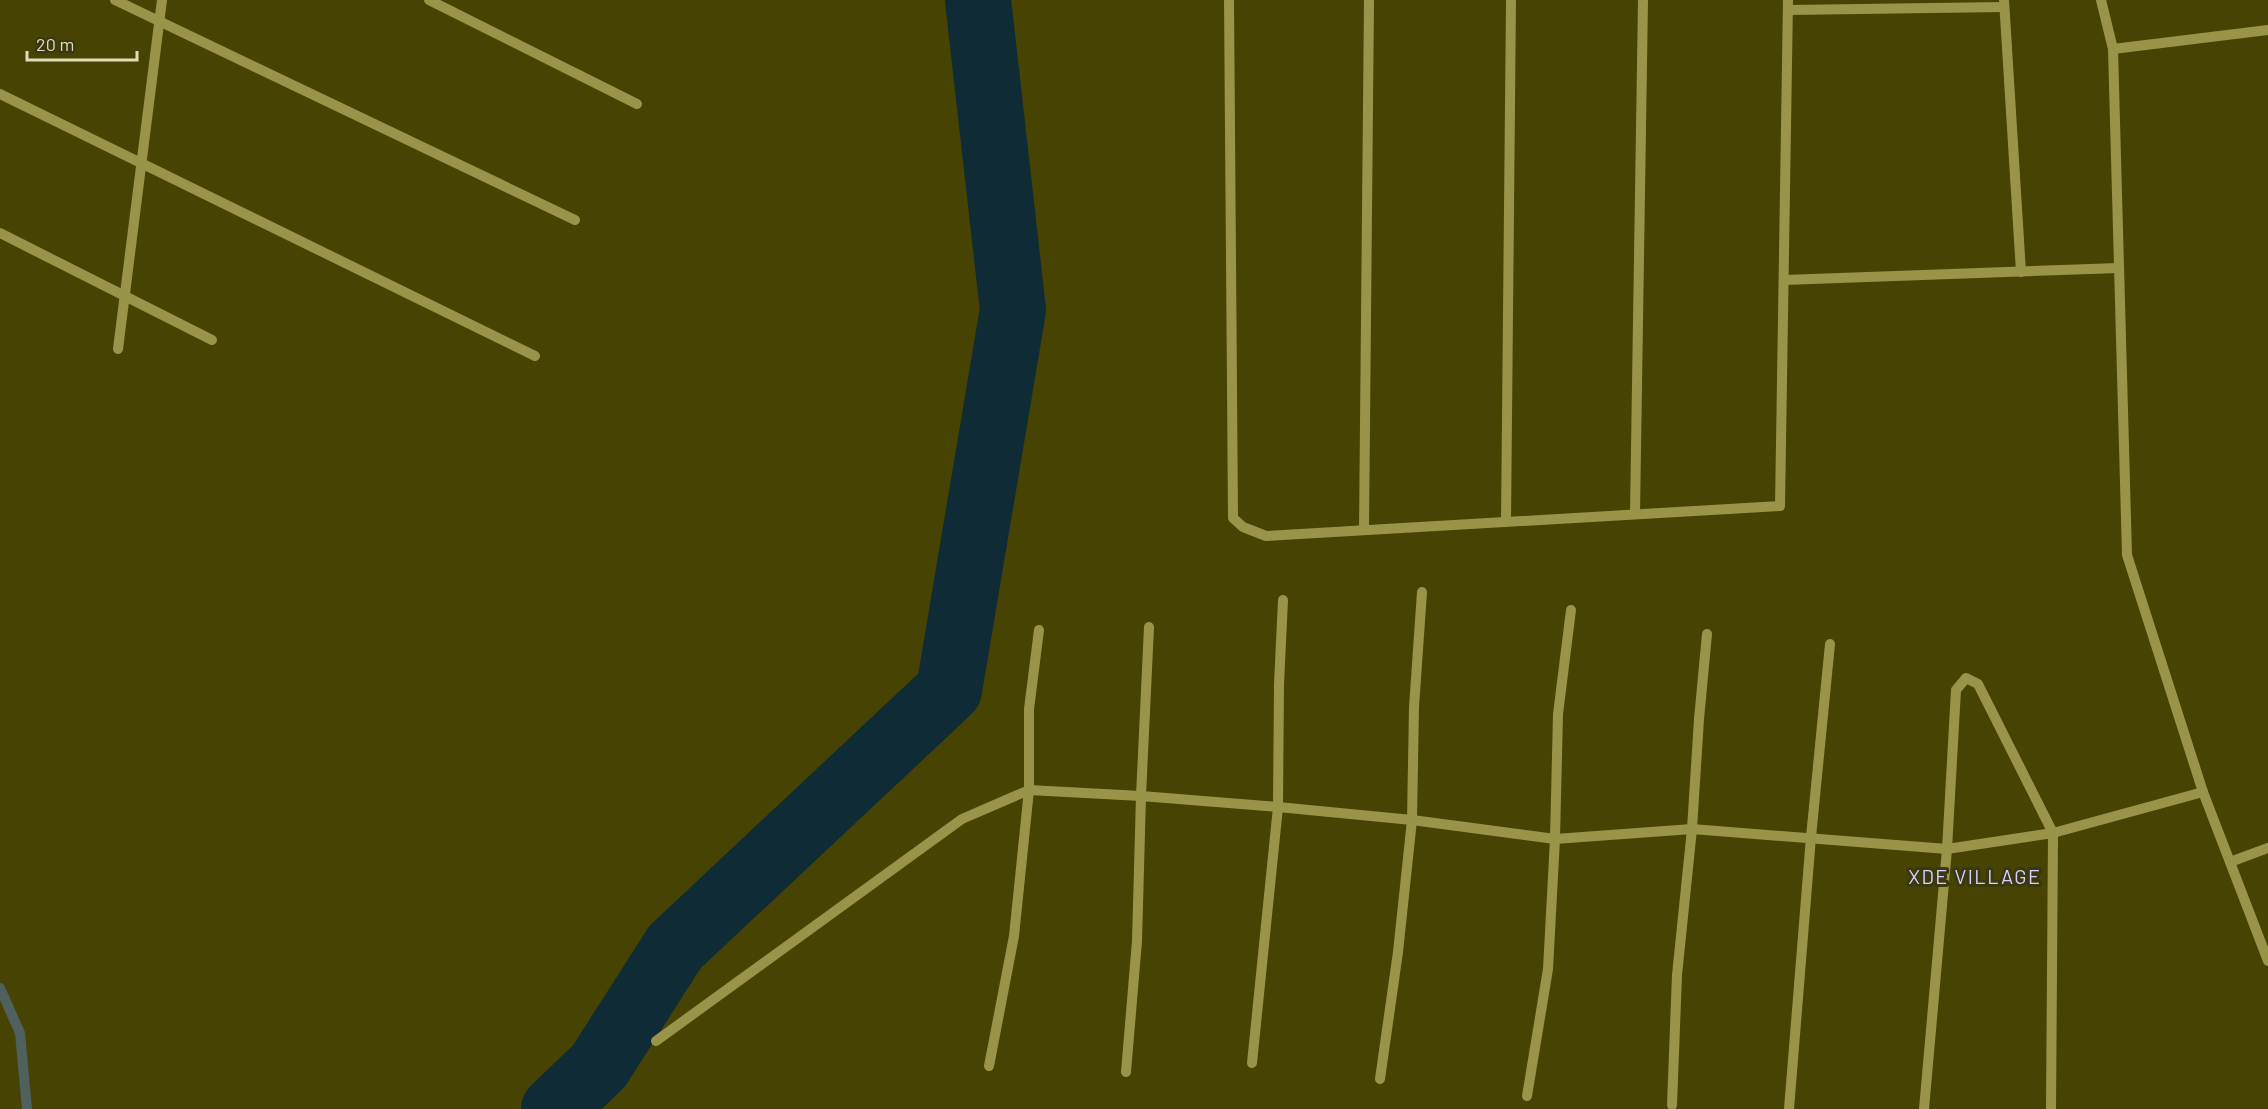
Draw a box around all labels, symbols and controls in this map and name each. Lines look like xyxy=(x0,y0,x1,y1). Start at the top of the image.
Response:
scale bar xyxy=(27,24,136,62)
text: 20 m xyxy=(36,33,74,55)
district label: XDE VILLAGE xyxy=(1908,864,2042,888)

